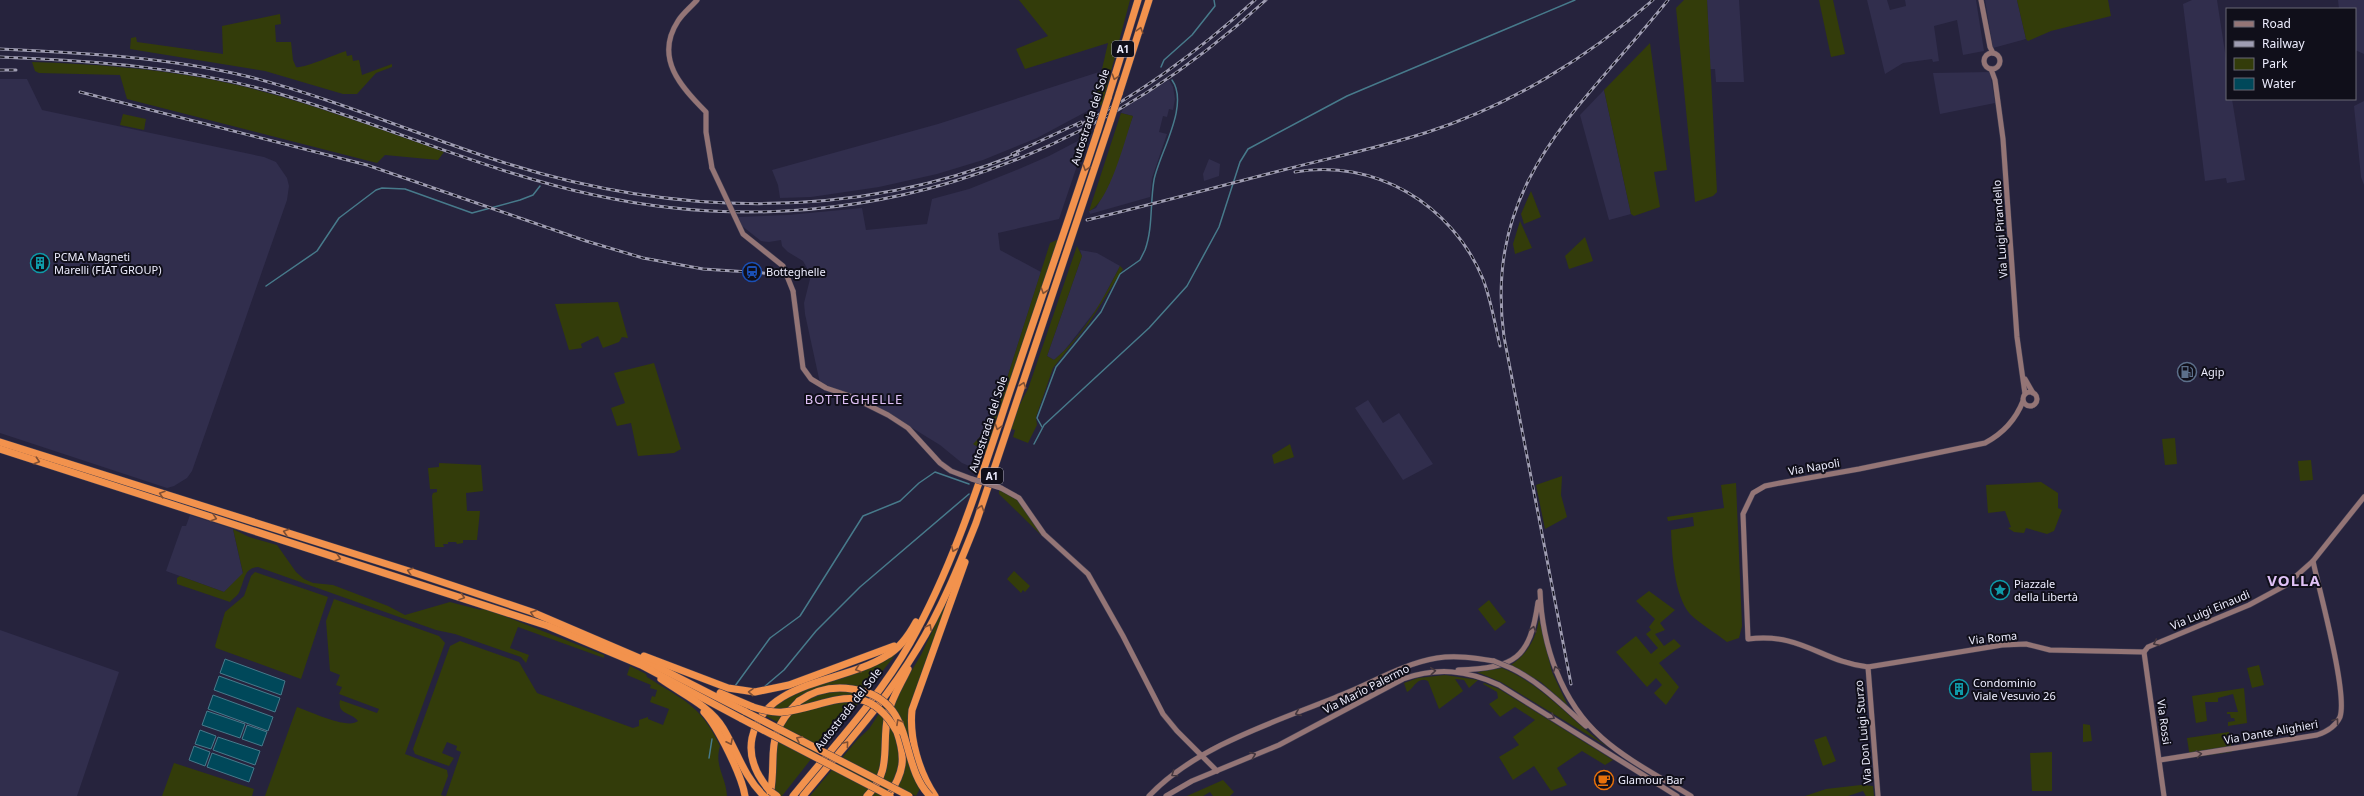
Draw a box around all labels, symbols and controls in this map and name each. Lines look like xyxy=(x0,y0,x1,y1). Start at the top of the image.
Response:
legend xyxy=(2226,8,2356,100)
text: Road xyxy=(2262,15,2291,32)
one-way arrow xyxy=(1135,26,1143,33)
text: Railway xyxy=(2262,35,2306,52)
road number: A1 xyxy=(1112,41,1134,57)
text: Park xyxy=(2262,55,2288,72)
street label: Autostrada del Sole xyxy=(1067,67,1112,167)
one-way arrow xyxy=(1111,74,1119,81)
text: Water xyxy=(2262,75,2296,92)
one-way arrow xyxy=(1082,164,1091,171)
street label: Via Luigi Pirandello xyxy=(1989,179,2010,279)
place label: PCMA Magneti Marelli (FIAT GROUP) xyxy=(54,249,161,277)
building icon: PCMA Magneti Marelli (FIAT GROUP) xyxy=(29,252,51,274)
station icon: Botteghelle xyxy=(741,261,763,283)
place label: Botteghelle xyxy=(766,264,826,279)
one-way arrow xyxy=(1041,287,1049,294)
fuel station icon: Agip xyxy=(2176,361,2198,383)
place label: Agip xyxy=(2201,364,2225,379)
street label: Autostrada del Sole xyxy=(965,374,1010,474)
one-way arrow xyxy=(1018,382,1027,389)
district label: BOTTEGHELLE xyxy=(805,390,903,408)
one-way arrow xyxy=(994,423,1003,430)
street label: Via Napoli xyxy=(1787,455,1841,478)
one-way arrow xyxy=(33,457,40,465)
road number: A1 xyxy=(981,468,1003,484)
one-way arrow xyxy=(159,490,166,499)
one-way arrow xyxy=(976,505,985,512)
one-way arrow xyxy=(211,513,218,522)
one-way arrow xyxy=(283,529,290,537)
one-way arrow xyxy=(951,546,959,553)
one-way arrow xyxy=(334,553,341,562)
one-way arrow xyxy=(407,567,414,576)
district label: VOLLA xyxy=(2267,570,2321,590)
place label: Piazzale della Libertà xyxy=(2014,576,2078,604)
place icon: Piazzale della Libertà xyxy=(1989,579,2011,601)
street label: Via Luigi Einaudi xyxy=(2168,586,2252,633)
one-way arrow xyxy=(458,593,465,601)
one-way arrow xyxy=(530,609,537,618)
one-way arrow xyxy=(924,624,931,631)
one-way arrow xyxy=(1528,626,1537,633)
street label: Via Roma xyxy=(1968,628,2018,647)
one-way arrow xyxy=(2153,639,2160,647)
street label: Via Mario Palermo xyxy=(1320,660,1412,717)
one-way arrow xyxy=(855,664,862,673)
street label: Autostrada del Sole xyxy=(811,665,884,753)
one-way arrow xyxy=(1552,665,1560,672)
one-way arrow xyxy=(1430,667,1436,676)
place label: Condominio Viale Vesuvio 26 xyxy=(1973,675,2056,703)
building icon: Condominio Viale Vesuvio 26 xyxy=(1948,678,1970,700)
street label: Via Don Luigi Sturzo xyxy=(1850,679,1874,784)
one-way arrow xyxy=(748,688,754,696)
street label: Via Rossi xyxy=(2154,698,2175,745)
one-way arrow xyxy=(1295,708,1303,716)
one-way arrow xyxy=(1548,713,1555,720)
street label: Via Dante Alighieri xyxy=(2223,716,2319,747)
one-way arrow xyxy=(896,719,904,726)
one-way arrow xyxy=(2331,719,2338,726)
one-way arrow xyxy=(725,737,733,745)
one-way arrow xyxy=(796,737,804,744)
one-way arrow xyxy=(841,742,848,749)
one-way arrow xyxy=(2195,750,2202,759)
one-way arrow xyxy=(1249,752,1256,760)
one-way arrow xyxy=(1171,769,1178,777)
cafe icon: Glamour Bar xyxy=(1593,769,1615,791)
place label: Glamour Bar xyxy=(1618,772,1684,787)

